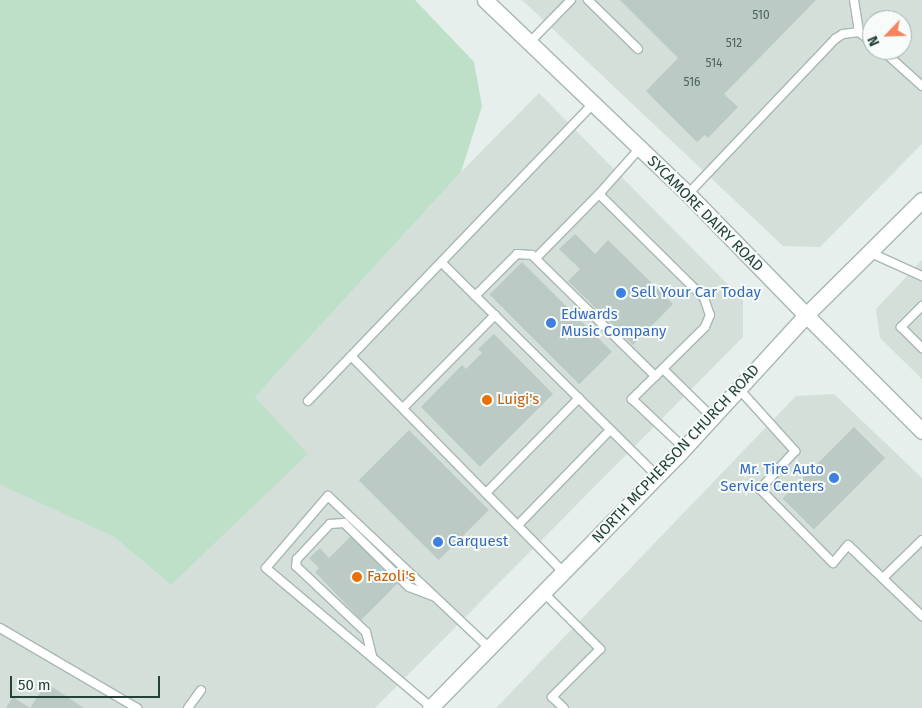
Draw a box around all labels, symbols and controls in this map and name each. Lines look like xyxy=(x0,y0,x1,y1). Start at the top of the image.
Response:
house number: 510 xyxy=(752,9,770,23)
north arrow xyxy=(862,10,912,60)
text: N xyxy=(864,33,883,49)
house number: 512 xyxy=(726,37,742,51)
house number: 514 xyxy=(706,57,722,71)
house number: 516 xyxy=(684,76,700,90)
street label: SYCAMORE DAIRY ROAD xyxy=(643,152,767,276)
place label: Sell Your Car Today xyxy=(631,284,761,302)
marker: Sell Your Car Today xyxy=(615,287,627,299)
place label: Edwards Music Company xyxy=(561,305,666,340)
marker: Edwards Music Company xyxy=(545,317,557,329)
street label: NORTH MCPHERSON CHURCH ROAD xyxy=(588,361,764,547)
place label: Luigi's xyxy=(497,391,539,409)
marker: Luigi's xyxy=(481,394,493,406)
place label: Mr. Tire Auto Service Centers xyxy=(720,460,824,495)
marker: Mr. Tire Auto Service Centers xyxy=(828,472,840,484)
place label: Carquest xyxy=(448,533,508,551)
marker: Carquest xyxy=(432,536,444,548)
place label: Fazoli's xyxy=(367,568,416,586)
marker: Fazoli's xyxy=(351,571,363,583)
scale bar xyxy=(12,666,162,698)
text: 50 m xyxy=(18,676,51,694)

